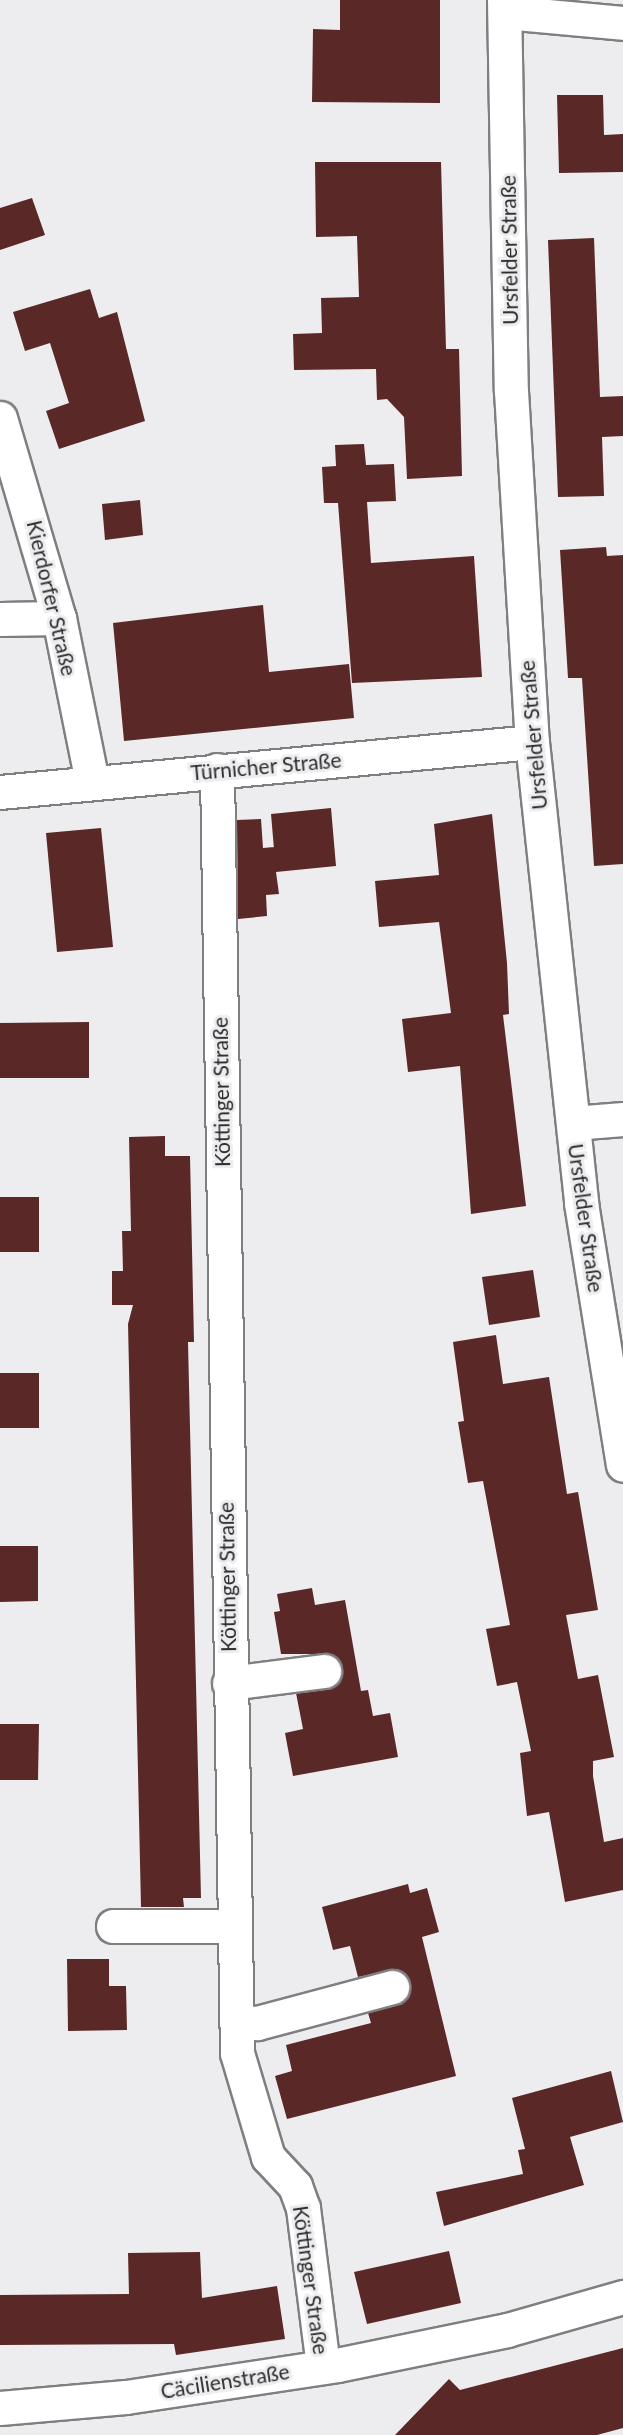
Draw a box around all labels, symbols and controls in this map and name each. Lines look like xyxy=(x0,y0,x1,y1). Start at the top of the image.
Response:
street label: Ursfelder Straße xyxy=(495,175,523,325)
street label: Kierdorfer Straße xyxy=(22,518,82,678)
street label: Ursfelder Straße xyxy=(514,659,552,811)
street label: Türnicher Straße xyxy=(189,747,343,785)
street label: Köttinger Straße xyxy=(207,1017,235,1167)
street label: Ursfelder Straße xyxy=(563,1142,609,1294)
street label: Köttinger Straße xyxy=(213,1502,241,1652)
street label: Köttinger Straße xyxy=(288,2204,334,2356)
street label: Cäcilienstraße xyxy=(159,2358,291,2404)

